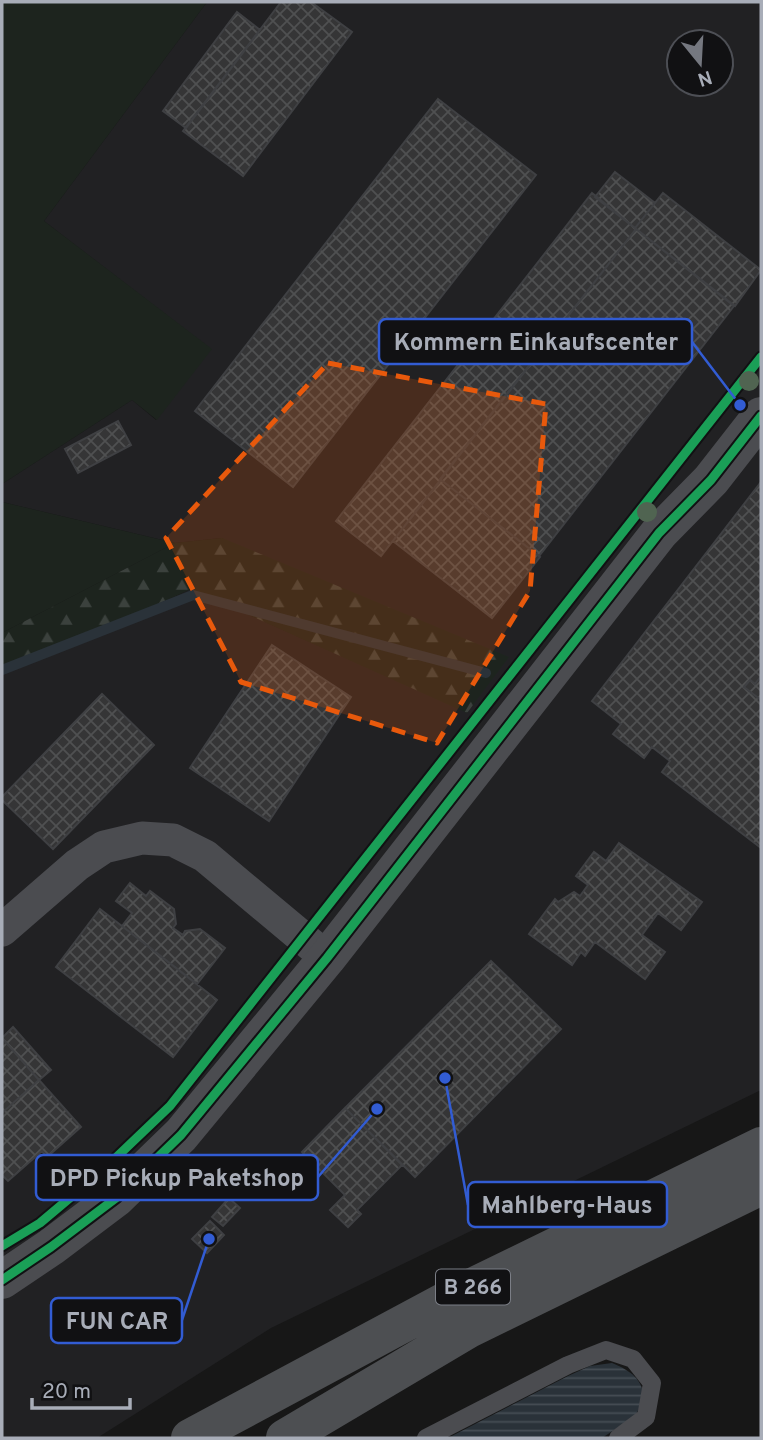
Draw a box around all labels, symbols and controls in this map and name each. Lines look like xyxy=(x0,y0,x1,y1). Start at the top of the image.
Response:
north arrow xyxy=(665,28,735,98)
text: N xyxy=(694,64,715,91)
callout: Kommern Einkaufscenter xyxy=(379,319,692,364)
text: Kommern Einkaufscenter xyxy=(394,329,678,359)
callout: DPD Pickup Paketshop xyxy=(36,1155,318,1200)
text: DPD Pickup Paketshop xyxy=(50,1165,304,1195)
callout: Mahlberg-Haus xyxy=(468,1182,667,1227)
text: Mahlberg-Haus xyxy=(481,1192,653,1222)
road number: B 266 xyxy=(436,1270,510,1304)
callout: FUN CAR xyxy=(51,1298,182,1343)
text: FUN CAR xyxy=(66,1308,168,1338)
scale bar xyxy=(32,1366,130,1410)
text: 20 m xyxy=(42,1379,91,1406)

